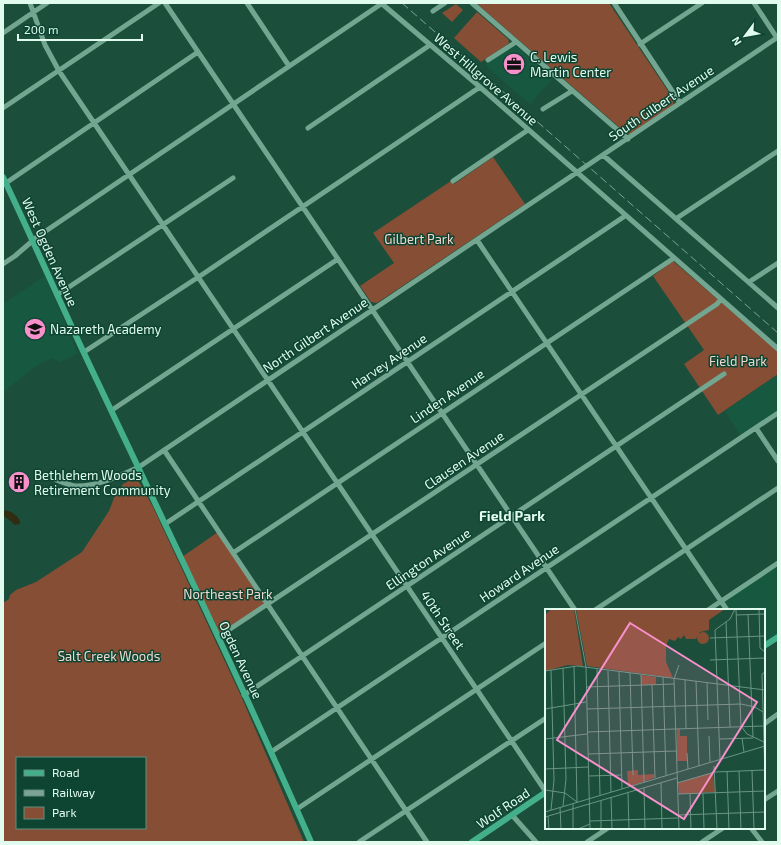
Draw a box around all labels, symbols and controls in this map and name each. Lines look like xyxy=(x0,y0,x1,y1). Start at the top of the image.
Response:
scale bar xyxy=(18,16,142,42)
north arrow xyxy=(725,16,765,56)
text: 200 m xyxy=(24,22,58,36)
street label: West Hillgrove Avenue xyxy=(431,29,541,129)
text: N xyxy=(728,35,744,48)
place label: C. Lewis Martin Center xyxy=(530,49,611,80)
office icon: C. Lewis Martin Center xyxy=(501,51,527,77)
street label: South Gilbert Avenue xyxy=(605,62,717,144)
street label: West Ogden Avenue xyxy=(19,195,81,309)
park label: Gilbert Park xyxy=(384,231,454,247)
street label: North Gilbert Avenue xyxy=(259,294,371,376)
school or university icon: Nazareth Academy xyxy=(22,316,48,342)
place label: Nazareth Academy xyxy=(50,321,162,337)
street label: Harvey Avenue xyxy=(348,330,430,392)
park label: Field Park xyxy=(709,353,767,369)
street label: Linden Avenue xyxy=(407,365,487,427)
street label: Clausen Avenue xyxy=(421,427,507,493)
place label: Bethlehem Woods Retirement Community xyxy=(34,467,171,498)
building icon: Bethlehem Woods Retirement Community xyxy=(6,469,32,495)
district label: Field Park xyxy=(479,507,545,524)
street label: Ellington Avenue xyxy=(382,525,474,593)
street label: Howard Avenue xyxy=(476,540,562,606)
park label: Northeast Park xyxy=(183,586,273,602)
street label: 40th Street xyxy=(418,588,468,652)
inset map xyxy=(545,609,765,829)
street label: Ogden Avenue xyxy=(216,619,266,701)
park label: Salt Creek Woods xyxy=(58,648,160,664)
legend xyxy=(16,757,146,829)
text: Road xyxy=(52,765,80,779)
street label: Wolf Road xyxy=(473,784,533,832)
text: Railway xyxy=(52,785,96,799)
text: Park xyxy=(52,805,77,819)

